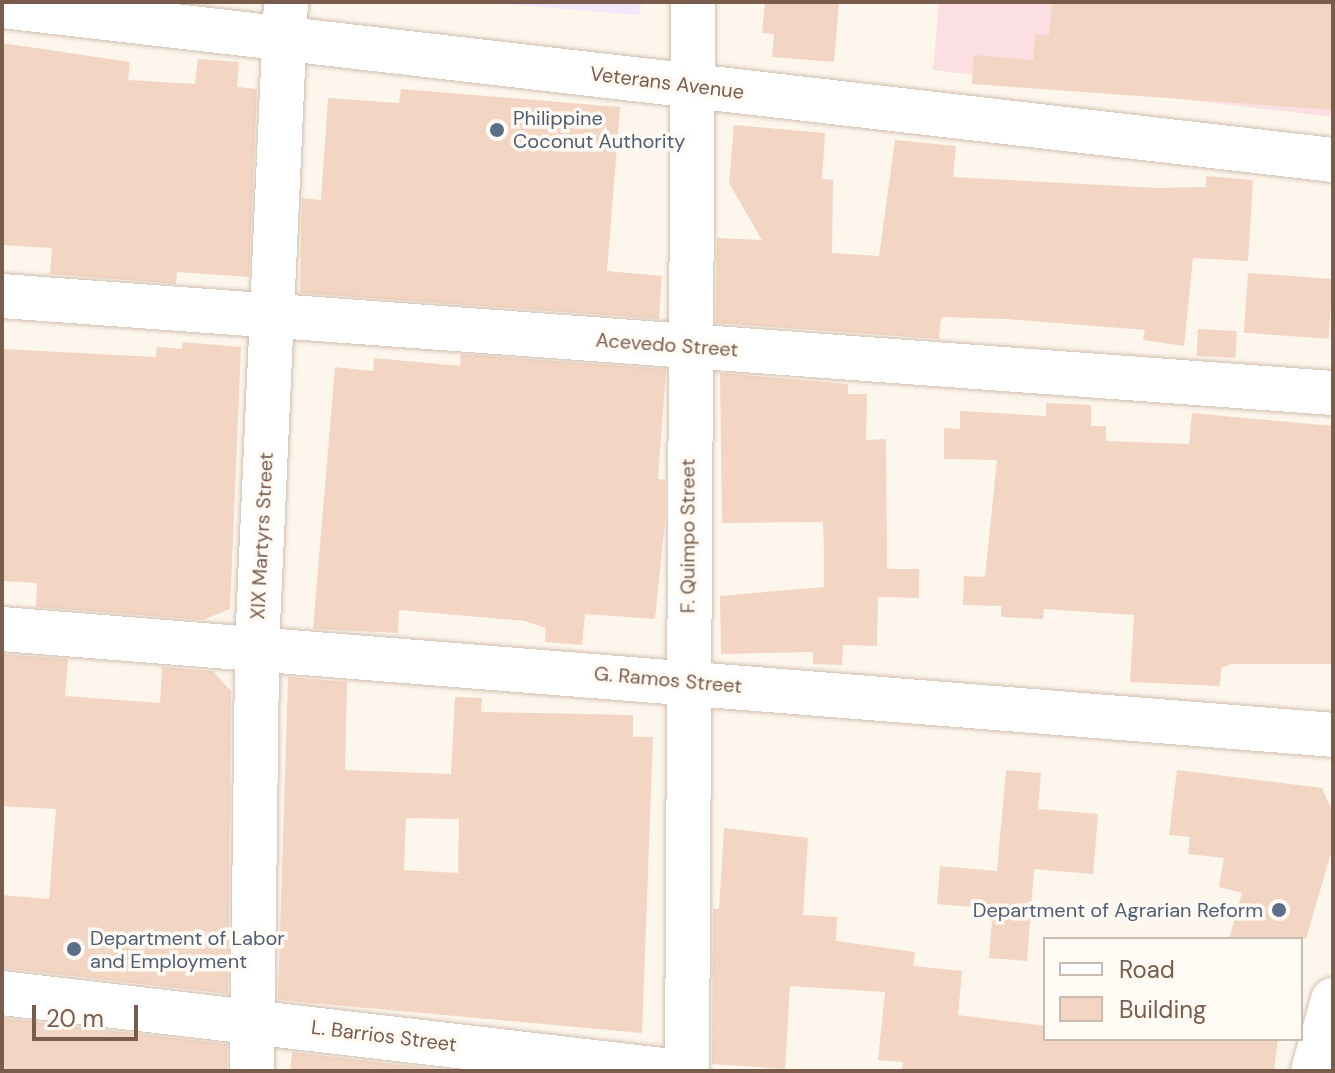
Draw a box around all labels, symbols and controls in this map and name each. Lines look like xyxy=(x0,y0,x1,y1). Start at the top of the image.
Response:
street label: Veterans Avenue xyxy=(589,62,745,104)
place label: Philippine Coconut Authority xyxy=(513,106,685,153)
marker: Philippine Coconut Authority xyxy=(488,121,506,139)
street label: Acevedo Street xyxy=(595,328,739,362)
street label: XIX Martyrs Street xyxy=(246,452,278,620)
street label: F. Quimpo Street xyxy=(676,459,700,613)
street label: G. Ramos Street xyxy=(593,662,743,698)
place label: Department of Agrarian Reform xyxy=(973,898,1263,922)
marker: Department of Agrarian Reform xyxy=(1270,901,1288,919)
place label: Department of Labor and Employment xyxy=(90,926,285,973)
legend xyxy=(1043,937,1303,1041)
marker: Department of Labor and Employment xyxy=(65,940,83,958)
text: Road xyxy=(1119,954,1175,985)
scale bar xyxy=(36,989,142,1039)
text: Building xyxy=(1119,994,1206,1025)
text: 20 m xyxy=(46,1003,104,1034)
street label: L. Barrios Street xyxy=(310,1015,458,1057)

